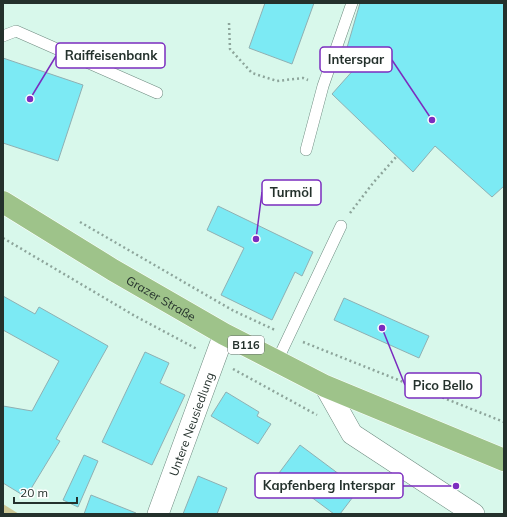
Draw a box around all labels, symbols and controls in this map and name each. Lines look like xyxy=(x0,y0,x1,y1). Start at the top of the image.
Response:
callout: Raiffeisenbank xyxy=(56,43,165,68)
text: Raiffeisenbank xyxy=(65,47,158,63)
callout: Interspar xyxy=(320,47,392,72)
text: Interspar xyxy=(328,51,385,67)
callout: Turmöl xyxy=(262,180,321,205)
text: Turmöl xyxy=(270,184,312,200)
street label: Grazer Straße xyxy=(124,272,199,324)
road number: B116 xyxy=(228,336,264,354)
street label: Untere Neusiedlung xyxy=(165,370,217,478)
callout: Pico Bello xyxy=(405,373,481,398)
text: Pico Bello xyxy=(413,377,473,393)
callout: Kapfenberg Interspar xyxy=(255,473,403,498)
text: Kapfenberg Interspar xyxy=(263,477,396,493)
scale bar xyxy=(14,479,77,505)
text: 20 m xyxy=(20,485,48,500)

